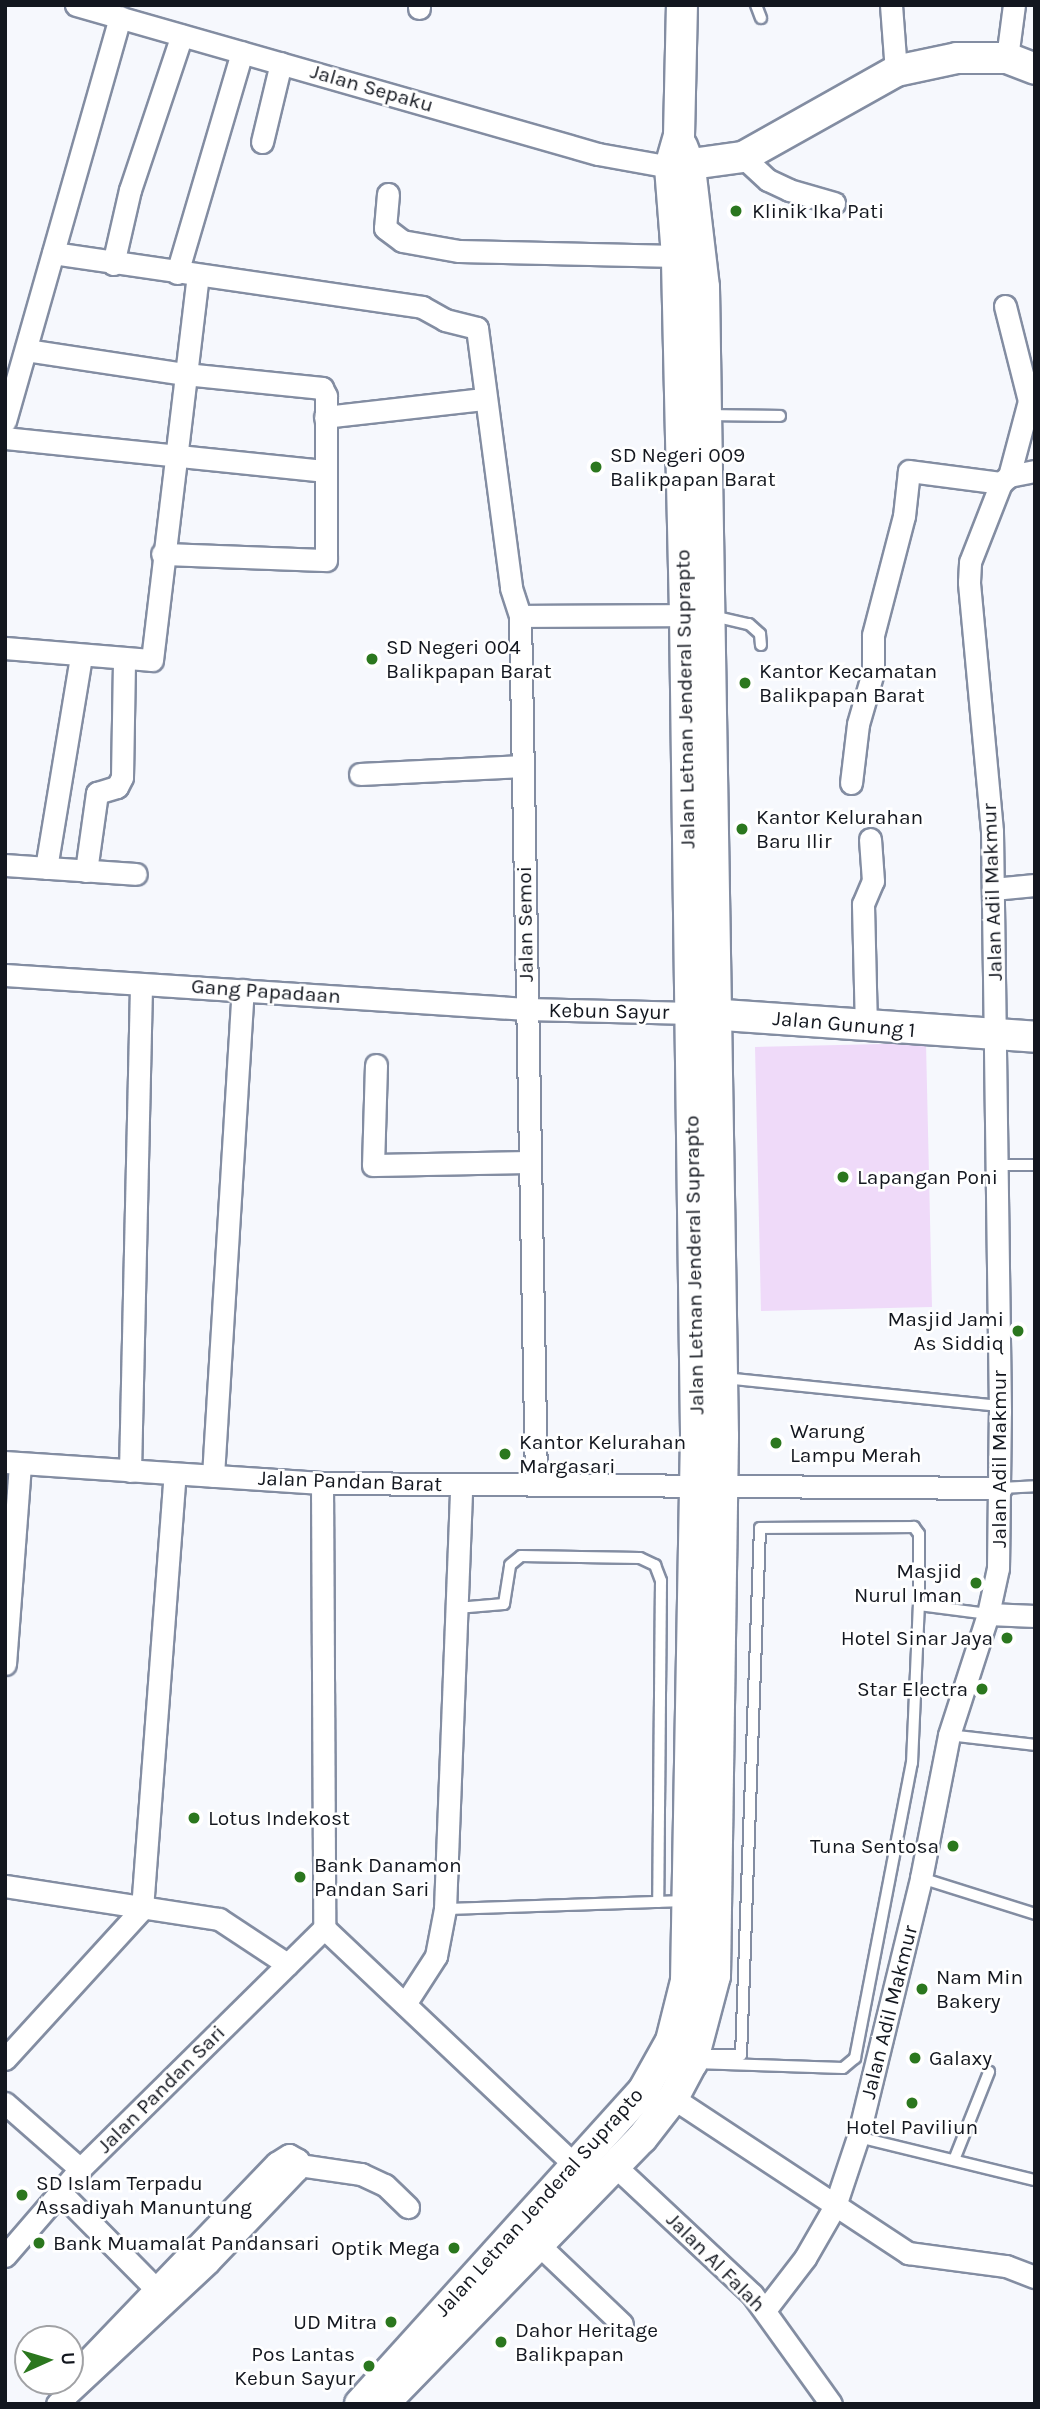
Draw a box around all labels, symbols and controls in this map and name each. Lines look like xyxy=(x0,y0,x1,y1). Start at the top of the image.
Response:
street label: Jalan Sepaku xyxy=(307,58,437,118)
place label: Klinik Ika Pati xyxy=(752,198,884,224)
marker: Klinik Ika Pati xyxy=(726,201,746,221)
place label: SD Negeri 009 Balikpapan Barat xyxy=(610,442,776,492)
marker: SD Negeri 009 Balikpapan Barat xyxy=(588,459,604,475)
street label: Jalan Letnan Jenderal Suprapto xyxy=(670,549,700,849)
place label: SD Negeri 004 Balikpapan Barat xyxy=(386,634,552,684)
marker: SD Negeri 004 Balikpapan Barat xyxy=(364,651,380,667)
place label: Kantor Kecamatan Balikpapan Barat xyxy=(759,658,937,708)
marker: Kantor Kecamatan Balikpapan Barat xyxy=(737,675,753,691)
street label: Jalan Adil Makmur xyxy=(976,803,1008,981)
place label: Kantor Kelurahan Baru Ilir xyxy=(756,804,923,854)
marker: Kantor Kelurahan Baru Ilir xyxy=(734,821,750,837)
street label: Jalan Semoi xyxy=(511,866,539,982)
street label: Gang Papadaan xyxy=(190,973,342,1009)
street label: Kebun Sayur xyxy=(548,997,670,1025)
street label: Jalan Gunung 1 xyxy=(772,1005,916,1043)
street label: Jalan Letnan Jenderal Suprapto xyxy=(679,1115,709,1415)
place label: Lapangan Poni xyxy=(857,1164,998,1190)
marker: Lapangan Poni xyxy=(835,1169,851,1185)
place label: Masjid Jami As Siddiq xyxy=(887,1306,1004,1356)
marker: Masjid Jami As Siddiq xyxy=(1010,1323,1026,1339)
street label: Jalan Adil Makmur xyxy=(986,1370,1012,1548)
place label: Warung Lampu Merah xyxy=(790,1418,921,1468)
place label: Kantor Kelurahan Margasari xyxy=(519,1429,686,1479)
marker: Warung Lampu Merah xyxy=(768,1435,784,1451)
marker: Kantor Kelurahan Margasari xyxy=(497,1446,513,1462)
street label: Jalan Pandan Barat xyxy=(257,1465,443,1497)
place label: Masjid Nurul Iman xyxy=(854,1558,962,1608)
marker: Masjid Nurul Iman xyxy=(968,1575,984,1591)
place label: Hotel Sinar Jaya xyxy=(841,1625,993,1651)
marker: Hotel Sinar Jaya xyxy=(999,1630,1015,1646)
place label: Star Electra xyxy=(857,1676,968,1702)
marker: Star Electra xyxy=(974,1681,990,1697)
place label: Lotus Indekost xyxy=(208,1805,350,1831)
marker: Lotus Indekost xyxy=(186,1810,202,1826)
place label: Tuna Sentosa xyxy=(810,1833,939,1859)
marker: Tuna Sentosa xyxy=(945,1838,961,1854)
place label: Bank Danamon Pandan Sari xyxy=(314,1852,462,1902)
marker: Bank Danamon Pandan Sari xyxy=(292,1869,308,1885)
street label: Jalan Adil Makmur xyxy=(855,1923,923,2101)
place label: Nam Min Bakery xyxy=(936,1964,1023,2014)
marker: Nam Min Bakery xyxy=(914,1981,930,1997)
street label: Jalan Pandan Sari xyxy=(92,2020,230,2158)
place label: Galaxy xyxy=(929,2045,992,2071)
marker: Galaxy xyxy=(907,2050,923,2066)
street label: Jalan Letnan Jenderal Suprapto xyxy=(430,2082,648,2322)
marker: Hotel Paviliun xyxy=(904,2095,920,2111)
place label: Hotel Paviliun xyxy=(846,2114,978,2140)
place label: SD Islam Terpadu Assadiyah Manuntung xyxy=(36,2170,252,2220)
marker: SD Islam Terpadu Assadiyah Manuntung xyxy=(14,2187,30,2203)
street label: Jalan Al Falah xyxy=(661,2207,771,2317)
place label: Bank Muamalat Pandansari xyxy=(53,2230,320,2256)
marker: Bank Muamalat Pandansari xyxy=(31,2235,47,2251)
place label: Optik Mega xyxy=(331,2235,440,2261)
marker: Optik Mega xyxy=(446,2240,462,2256)
place label: UD Mitra xyxy=(293,2309,377,2335)
marker: UD Mitra xyxy=(383,2314,399,2330)
place label: Dahor Heritage Balikpapan xyxy=(515,2317,658,2367)
north arrow xyxy=(14,2325,84,2395)
marker: Dahor Heritage Balikpapan xyxy=(493,2334,509,2350)
place label: Pos Lantas Kebun Sayur xyxy=(234,2341,355,2391)
text: U xyxy=(57,2351,79,2366)
marker: Pos Lantas Kebun Sayur xyxy=(361,2358,377,2374)

